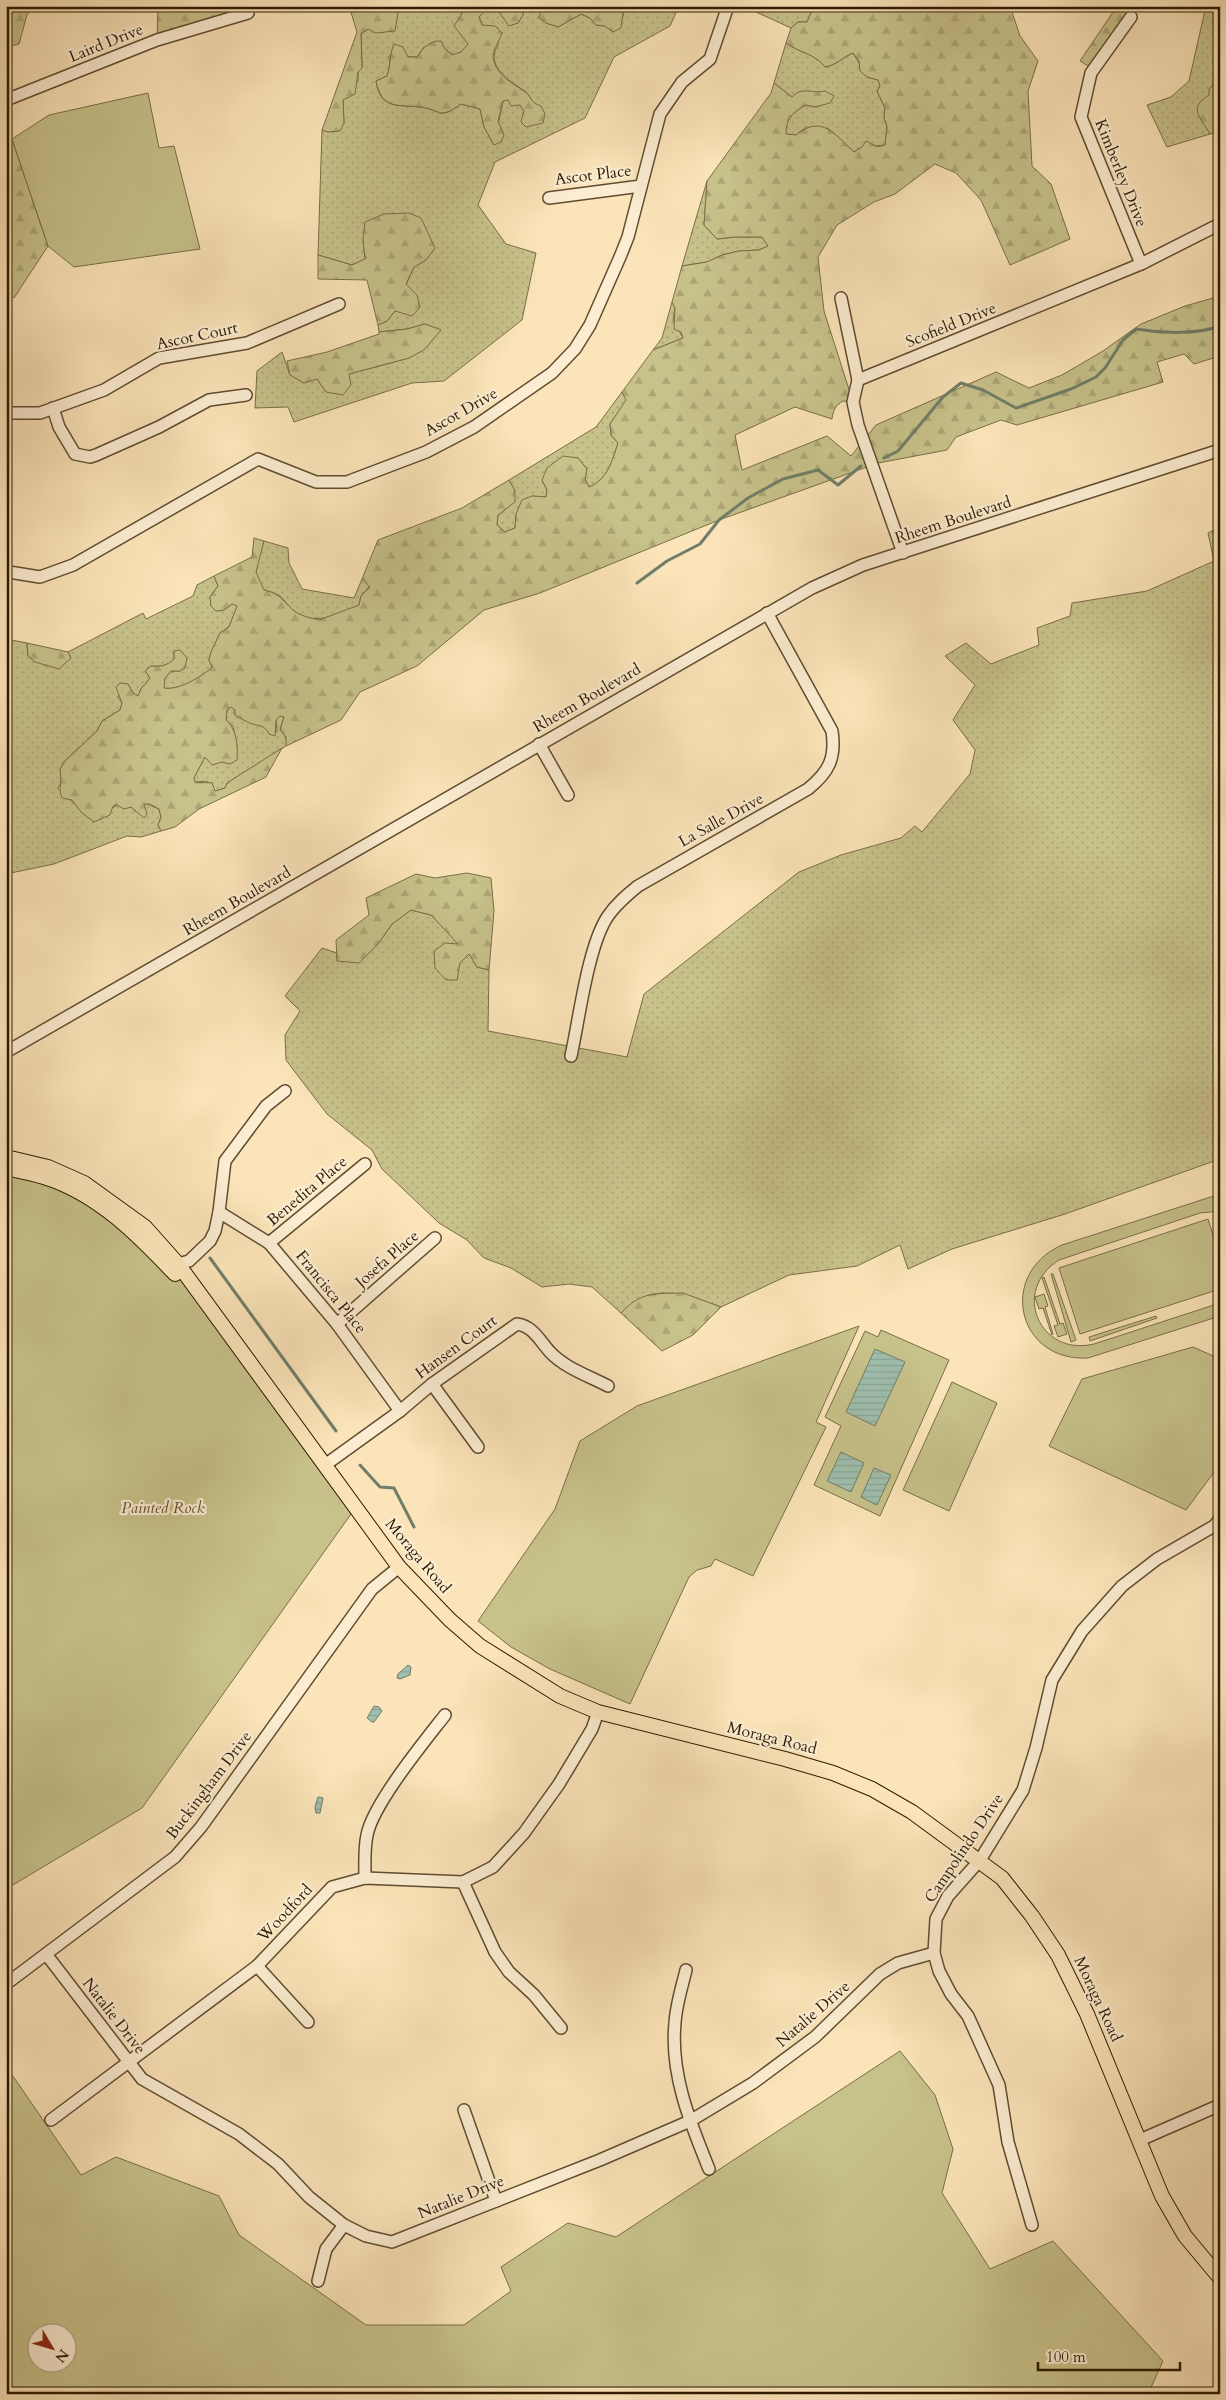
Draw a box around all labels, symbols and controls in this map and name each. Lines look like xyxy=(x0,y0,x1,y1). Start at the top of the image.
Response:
street label: Laird Drive xyxy=(66,18,146,68)
street label: Kimberley Drive xyxy=(1089,116,1153,230)
street label: Ascot Place xyxy=(553,159,633,191)
street label: Scofield Drive xyxy=(902,297,1000,353)
street label: Ascot Court xyxy=(154,317,240,355)
street label: Ascot Drive xyxy=(421,382,501,442)
street label: Rheem Boulevard xyxy=(892,491,1015,549)
street label: Rheem Boulevard xyxy=(529,658,645,738)
street label: La Salle Drive xyxy=(674,788,768,852)
street label: Rheem Boulevard xyxy=(179,861,295,941)
street label: Benedita Place xyxy=(262,1151,352,1231)
street label: Josefa Place xyxy=(349,1225,424,1294)
street label: Francisca Place xyxy=(290,1246,372,1338)
street label: Hansen Court xyxy=(411,1310,501,1384)
park label: Painted Rock xyxy=(121,1497,205,1519)
street label: Moraga Road xyxy=(380,1514,456,1599)
street label: Moraga Road xyxy=(725,1716,820,1760)
street label: Buckingham Drive xyxy=(161,1726,257,1844)
street label: Campolindo Drive xyxy=(919,1789,1009,1907)
street label: Woodford xyxy=(252,1879,318,1947)
street label: Moraga Road xyxy=(1069,1953,1128,2046)
street label: Natalie Drive xyxy=(77,1973,151,2059)
street label: Natalie Drive xyxy=(771,1976,855,2052)
street label: Natalie Drive xyxy=(415,2170,507,2224)
north arrow xyxy=(28,2322,78,2372)
scale bar xyxy=(1038,2340,1181,2372)
text: N xyxy=(51,2345,73,2366)
text: 100 m xyxy=(1046,2347,1086,2367)

